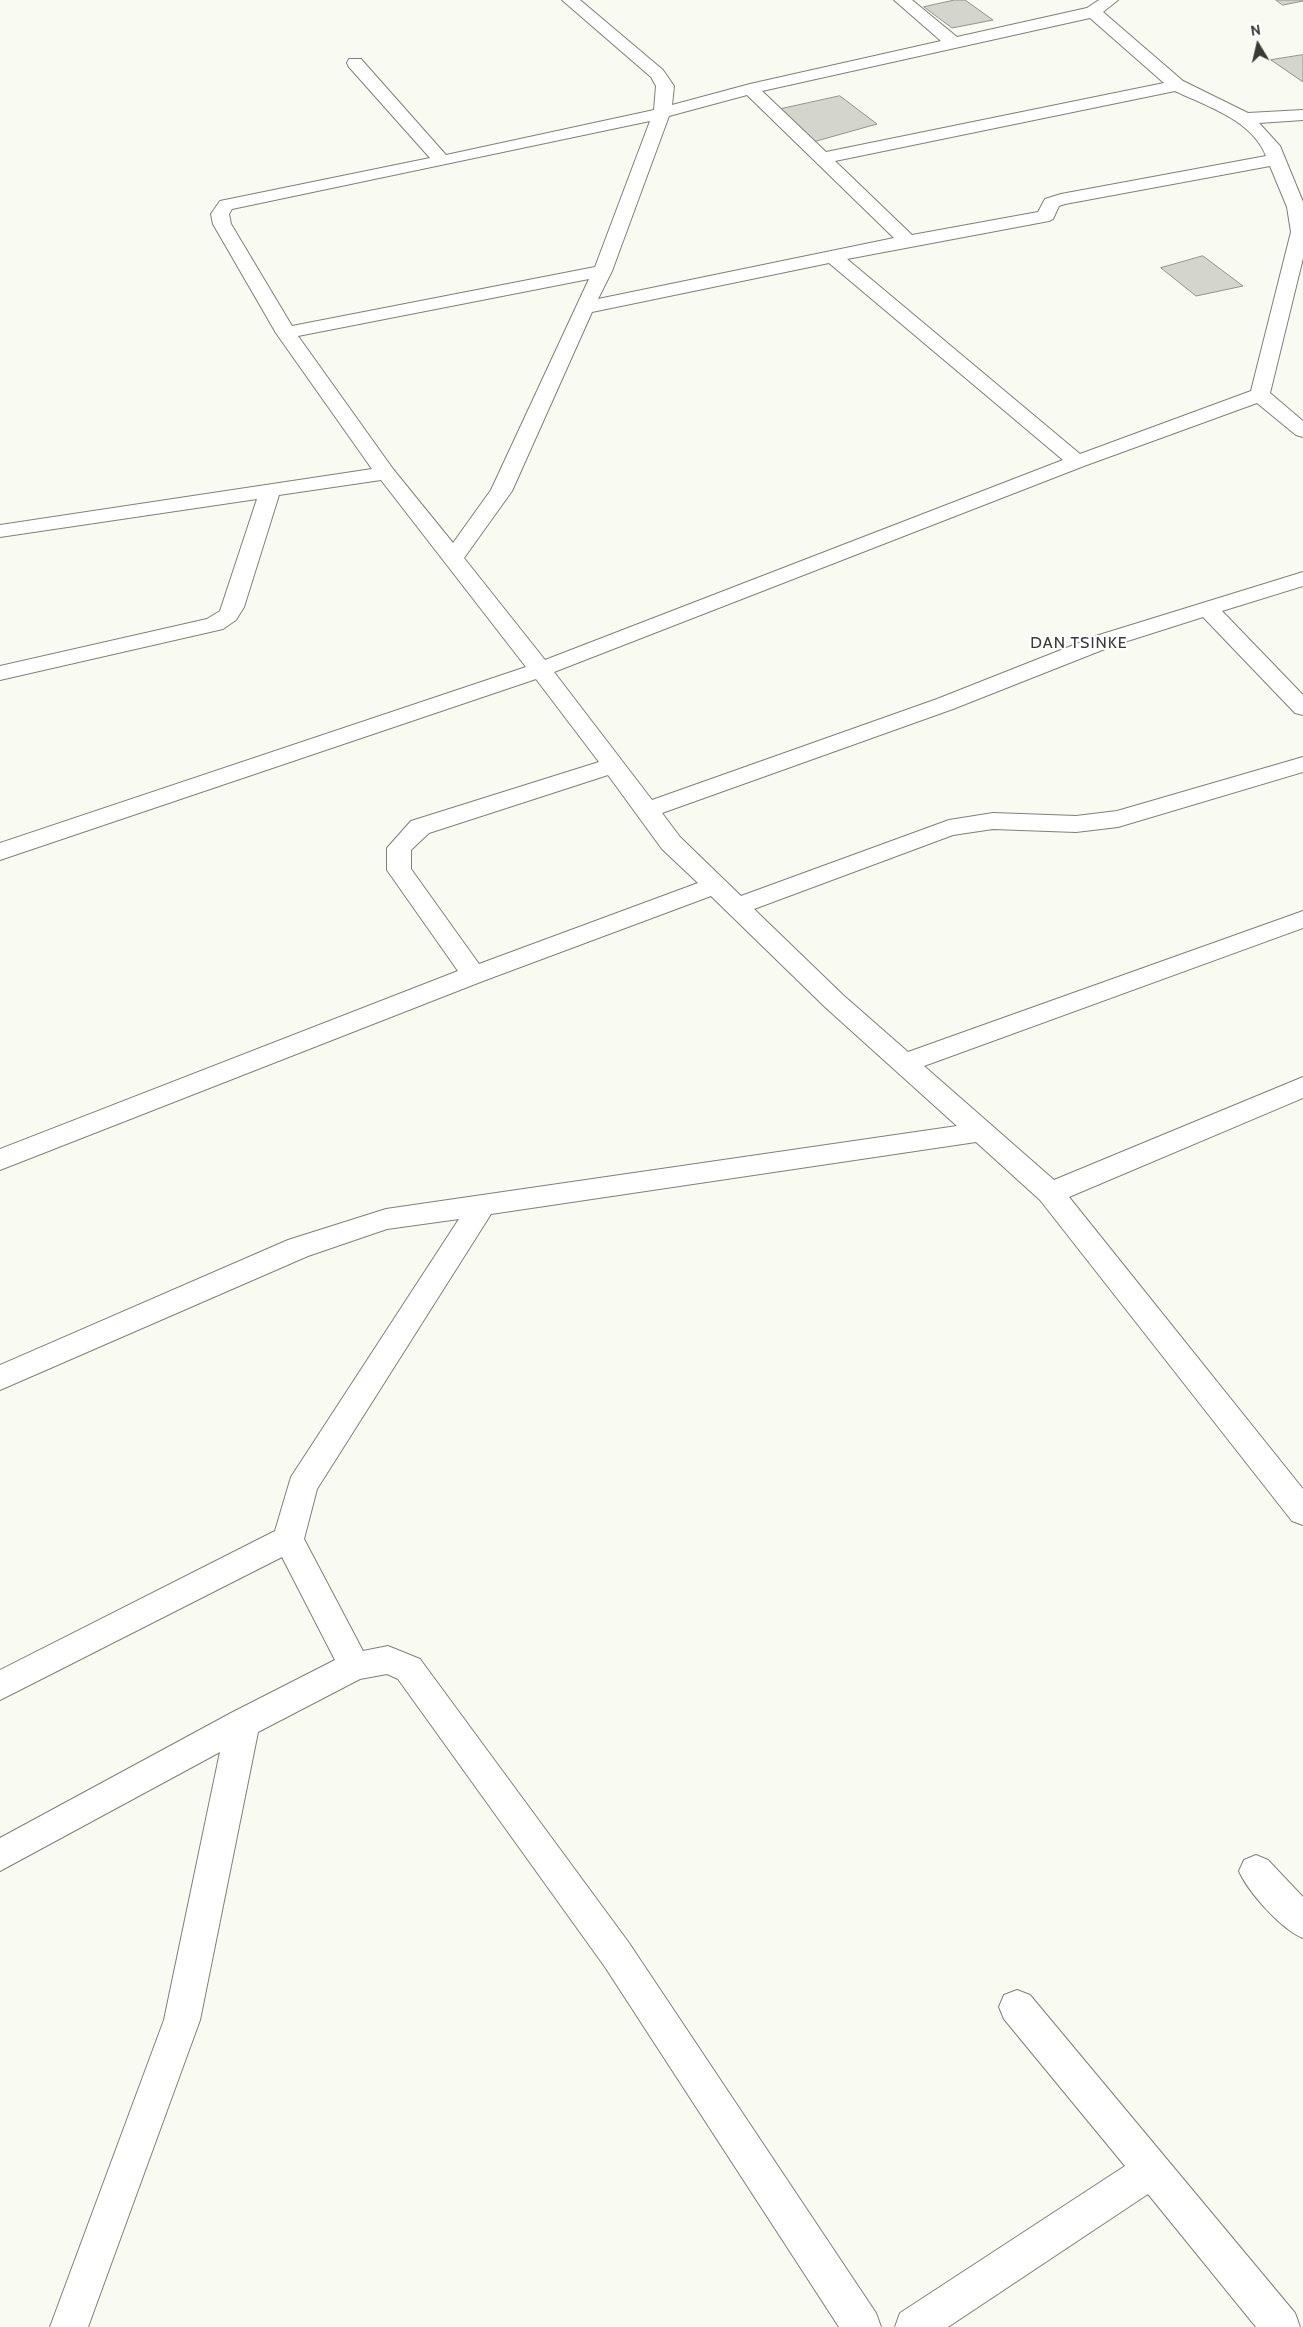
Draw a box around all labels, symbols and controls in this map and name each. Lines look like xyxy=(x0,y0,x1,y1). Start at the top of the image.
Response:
north arrow xyxy=(1233,20,1283,70)
text: N xyxy=(1249,21,1262,40)
district label: DAN TSINKE xyxy=(1029,633,1129,653)

